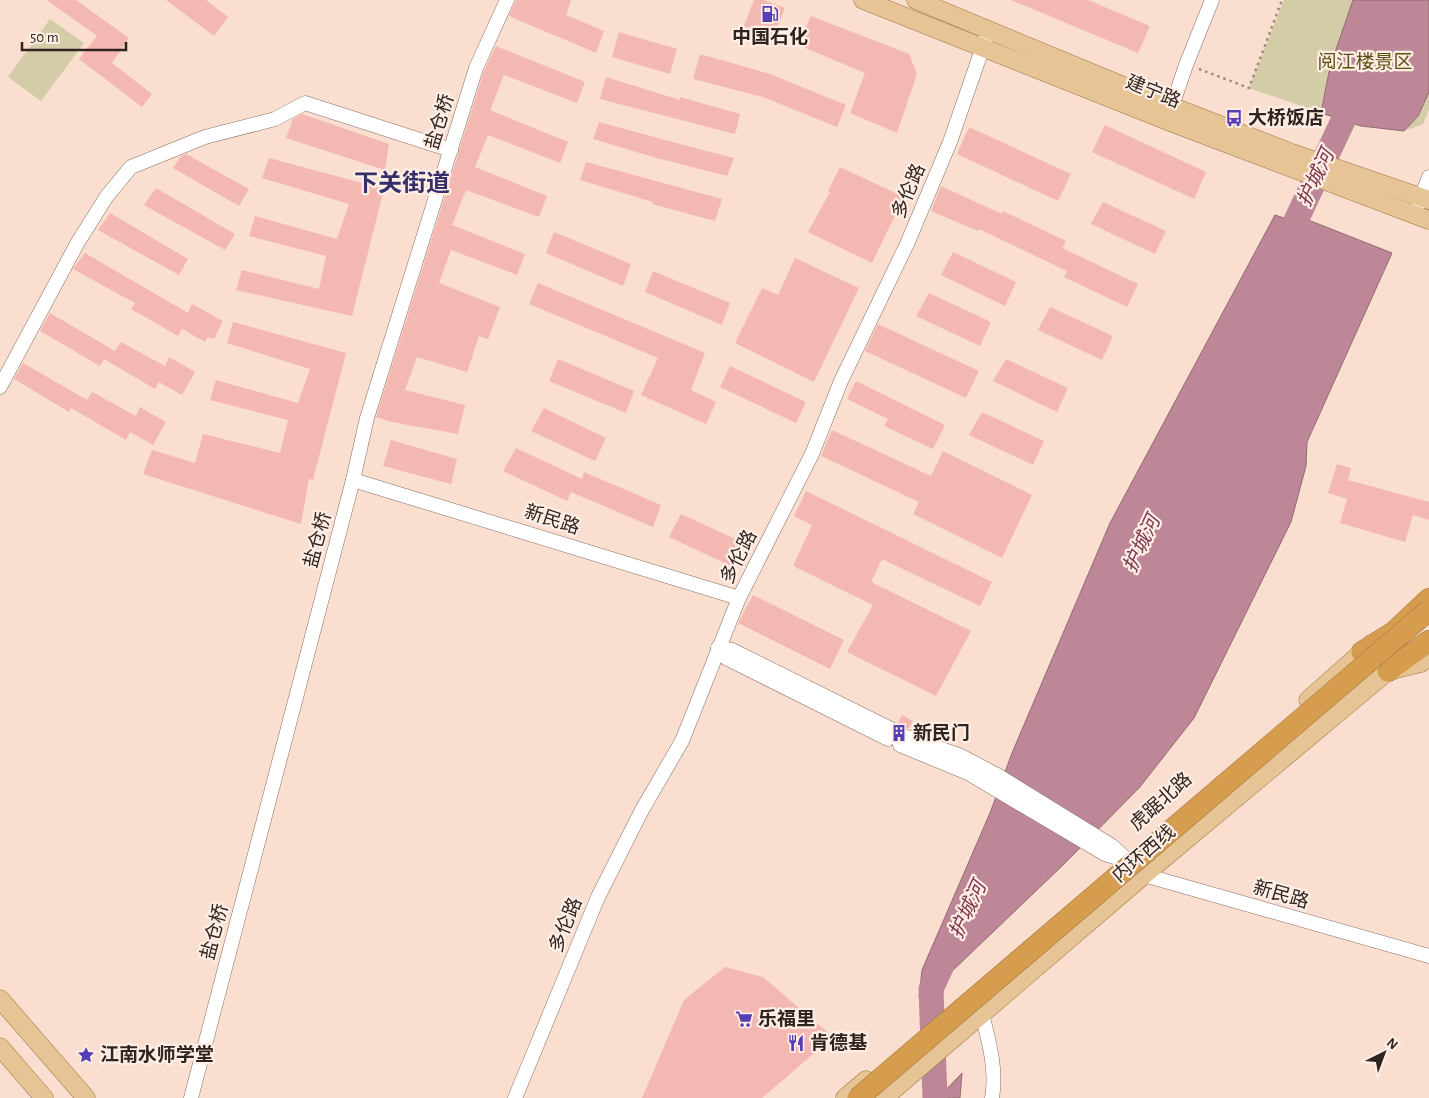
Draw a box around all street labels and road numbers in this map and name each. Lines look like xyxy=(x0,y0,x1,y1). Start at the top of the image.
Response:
street label: 建宁路 xyxy=(1123,71,1184,111)
street label: 盐仓桥 xyxy=(422,92,457,152)
street label: 多伦路 xyxy=(887,160,929,221)
street label: 新民路 xyxy=(522,500,583,538)
street label: 盐仓桥 xyxy=(300,510,335,570)
street label: 多伦路 xyxy=(716,526,760,587)
street label: 虎踞北路 xyxy=(1126,769,1196,834)
street label: 内环西线 xyxy=(1108,820,1179,886)
street label: 新民路 xyxy=(1251,876,1312,912)
street label: 多伦路 xyxy=(545,894,585,955)
street label: 盐仓桥 xyxy=(197,902,232,962)

